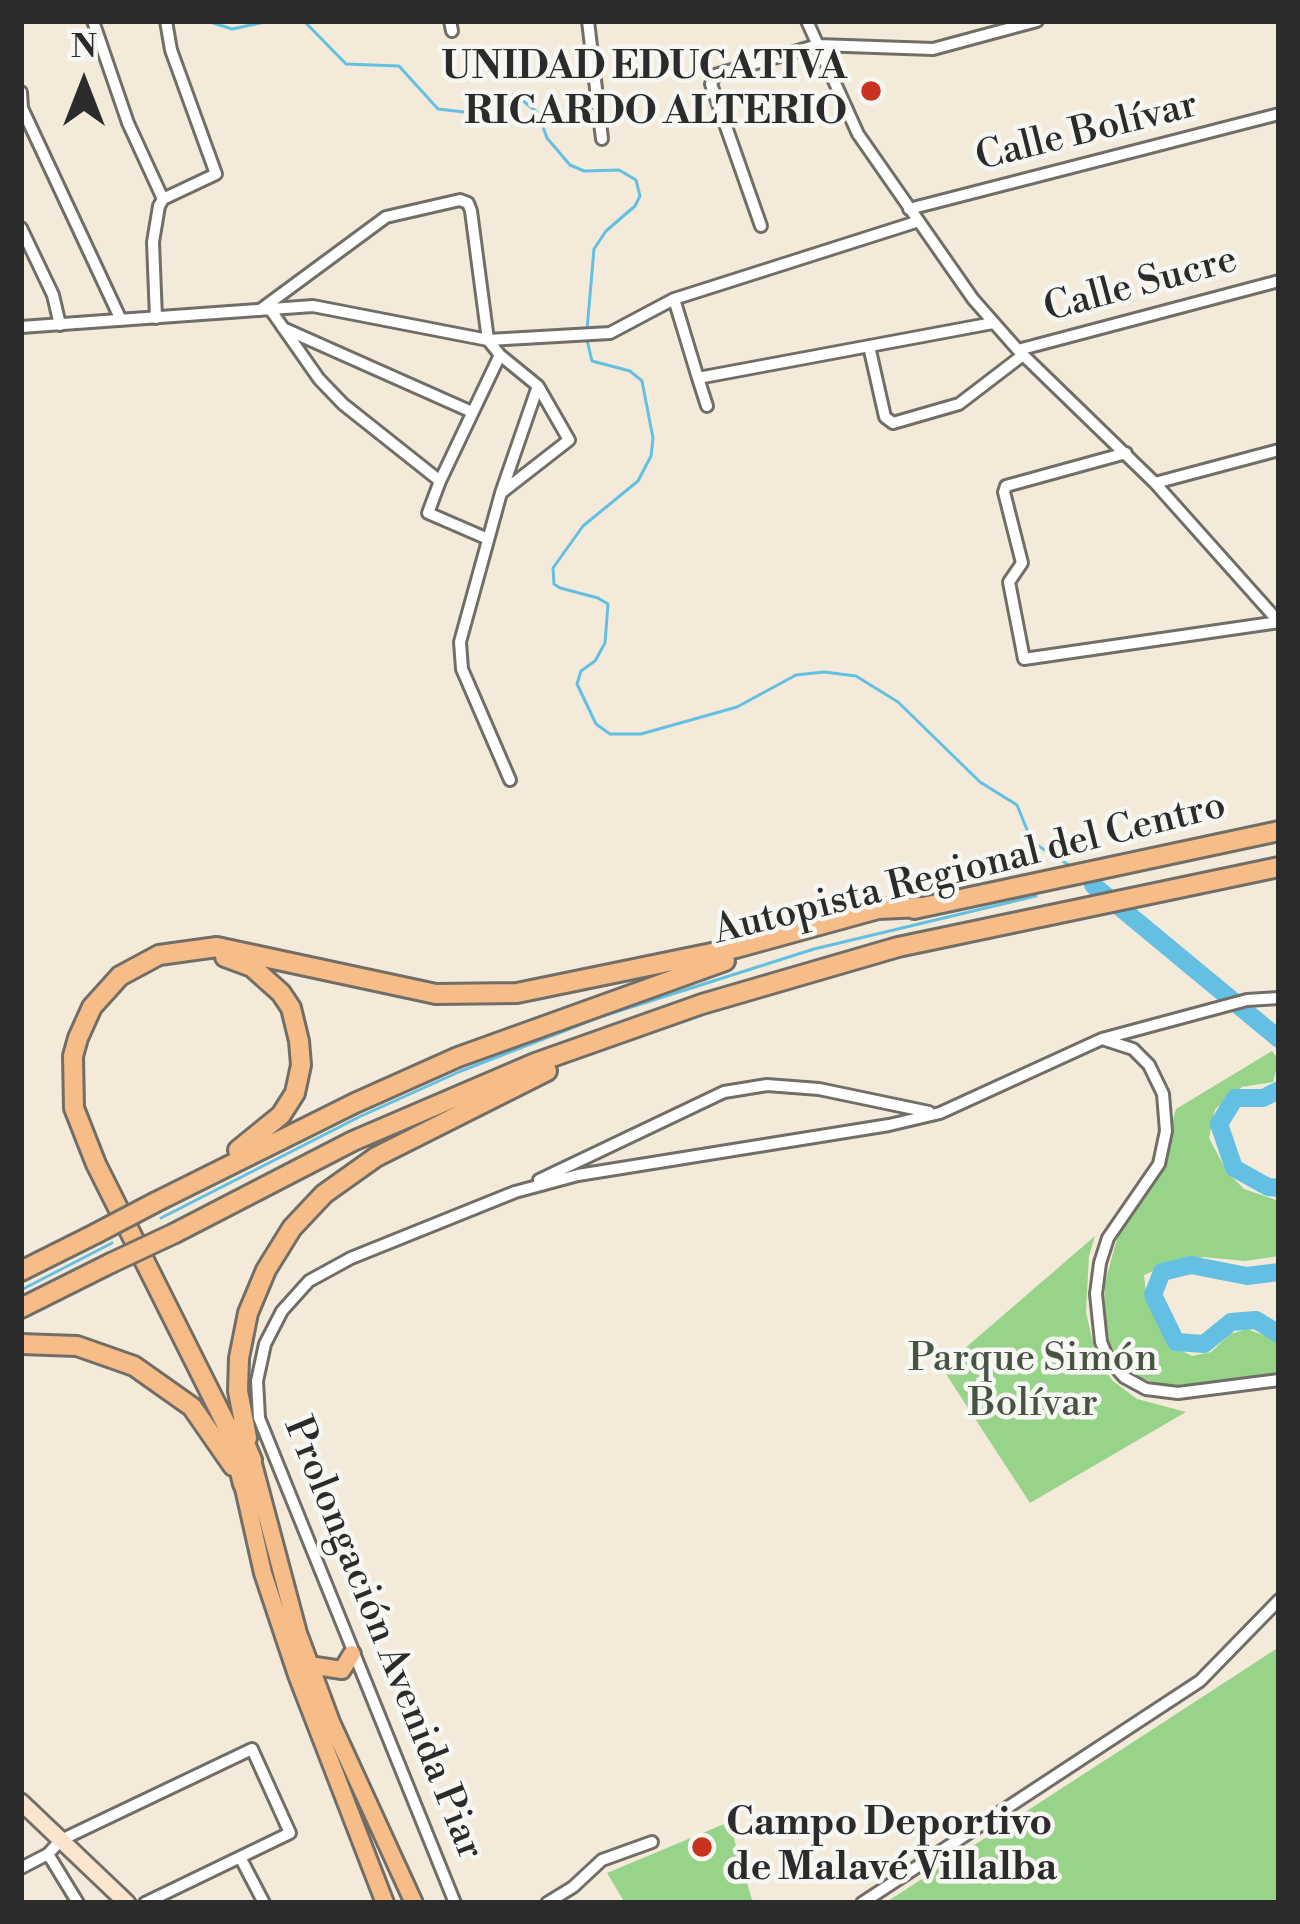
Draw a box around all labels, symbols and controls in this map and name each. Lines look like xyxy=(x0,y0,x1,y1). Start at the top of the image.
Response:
north arrow xyxy=(24,24,144,144)
text: N xyxy=(71,27,97,68)
place label: UNIDAD EDUCATIVA RICARDO ALTERIO xyxy=(441,46,847,137)
marker: UNIDAD EDUCATIVA RICARDO ALTERIO xyxy=(858,78,884,104)
street label: Calle Bolívar xyxy=(971,83,1203,183)
street label: Calle Sucre xyxy=(1039,238,1243,334)
street label: Autopista Regional del Centro xyxy=(709,784,1231,956)
park label: Parque Simón Bolívar xyxy=(908,1338,1158,1429)
street label: Prolongación Avenida Piar xyxy=(272,1411,492,1867)
place label: Campo Deportivo de Malavé Villalba xyxy=(726,1802,1057,1893)
marker: Campo Deportivo de Malavé Villalba xyxy=(689,1834,715,1860)

